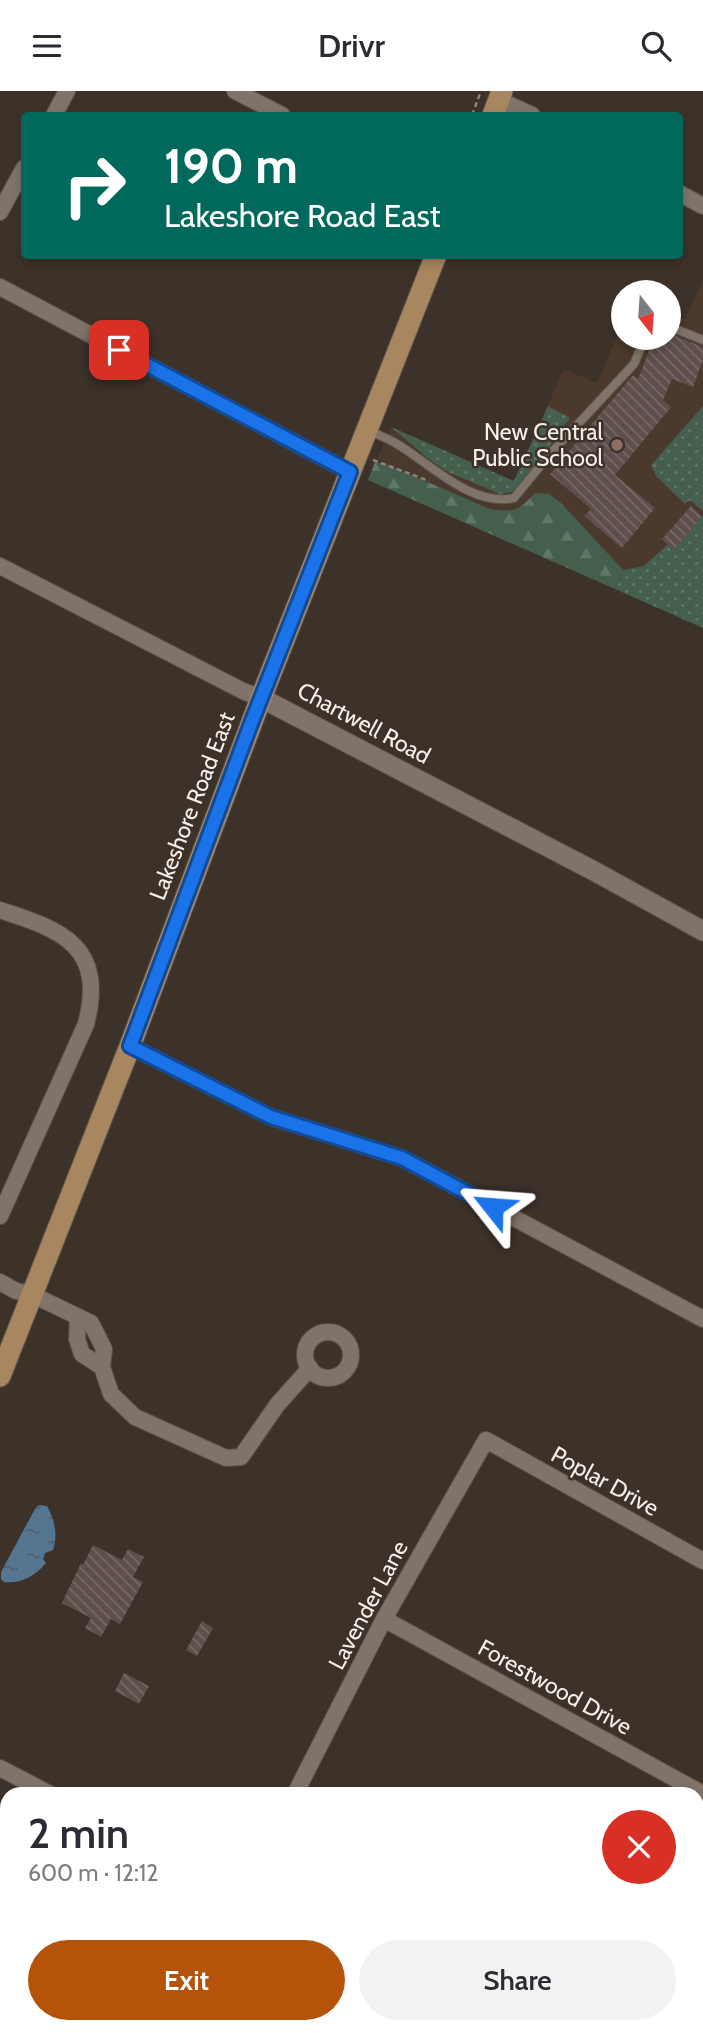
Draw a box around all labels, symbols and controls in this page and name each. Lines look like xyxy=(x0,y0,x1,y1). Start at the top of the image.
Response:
text: Drivr xyxy=(318,26,385,65)
icon: menu xyxy=(28,27,66,65)
icon: search xyxy=(637,27,675,65)
text: 190 m xyxy=(164,136,298,195)
icon: right xyxy=(49,140,140,231)
text: Lakeshore Road East xyxy=(164,196,441,235)
north arrow xyxy=(611,280,681,350)
map controls xyxy=(611,280,681,350)
pin xyxy=(89,320,149,380)
icon: arrive xyxy=(100,331,138,369)
place label: New Central Public School xyxy=(472,418,604,472)
marker: New Central Public School xyxy=(609,437,625,453)
street label: Chartwell Road xyxy=(293,676,435,770)
street label: Lakeshore Road East xyxy=(143,708,241,904)
position arrow xyxy=(456,1170,530,1244)
street label: Poplar Drive xyxy=(546,1440,664,1522)
street label: Lavender Lane xyxy=(322,1536,414,1674)
street label: Forestwood Drive xyxy=(473,1633,637,1741)
text: 2 min xyxy=(28,1807,129,1859)
button: close xyxy=(602,1810,676,1884)
text: 600 m · 12:12 xyxy=(28,1859,158,1887)
button: Exit xyxy=(28,1940,345,2020)
button: Share xyxy=(359,1940,676,2020)

